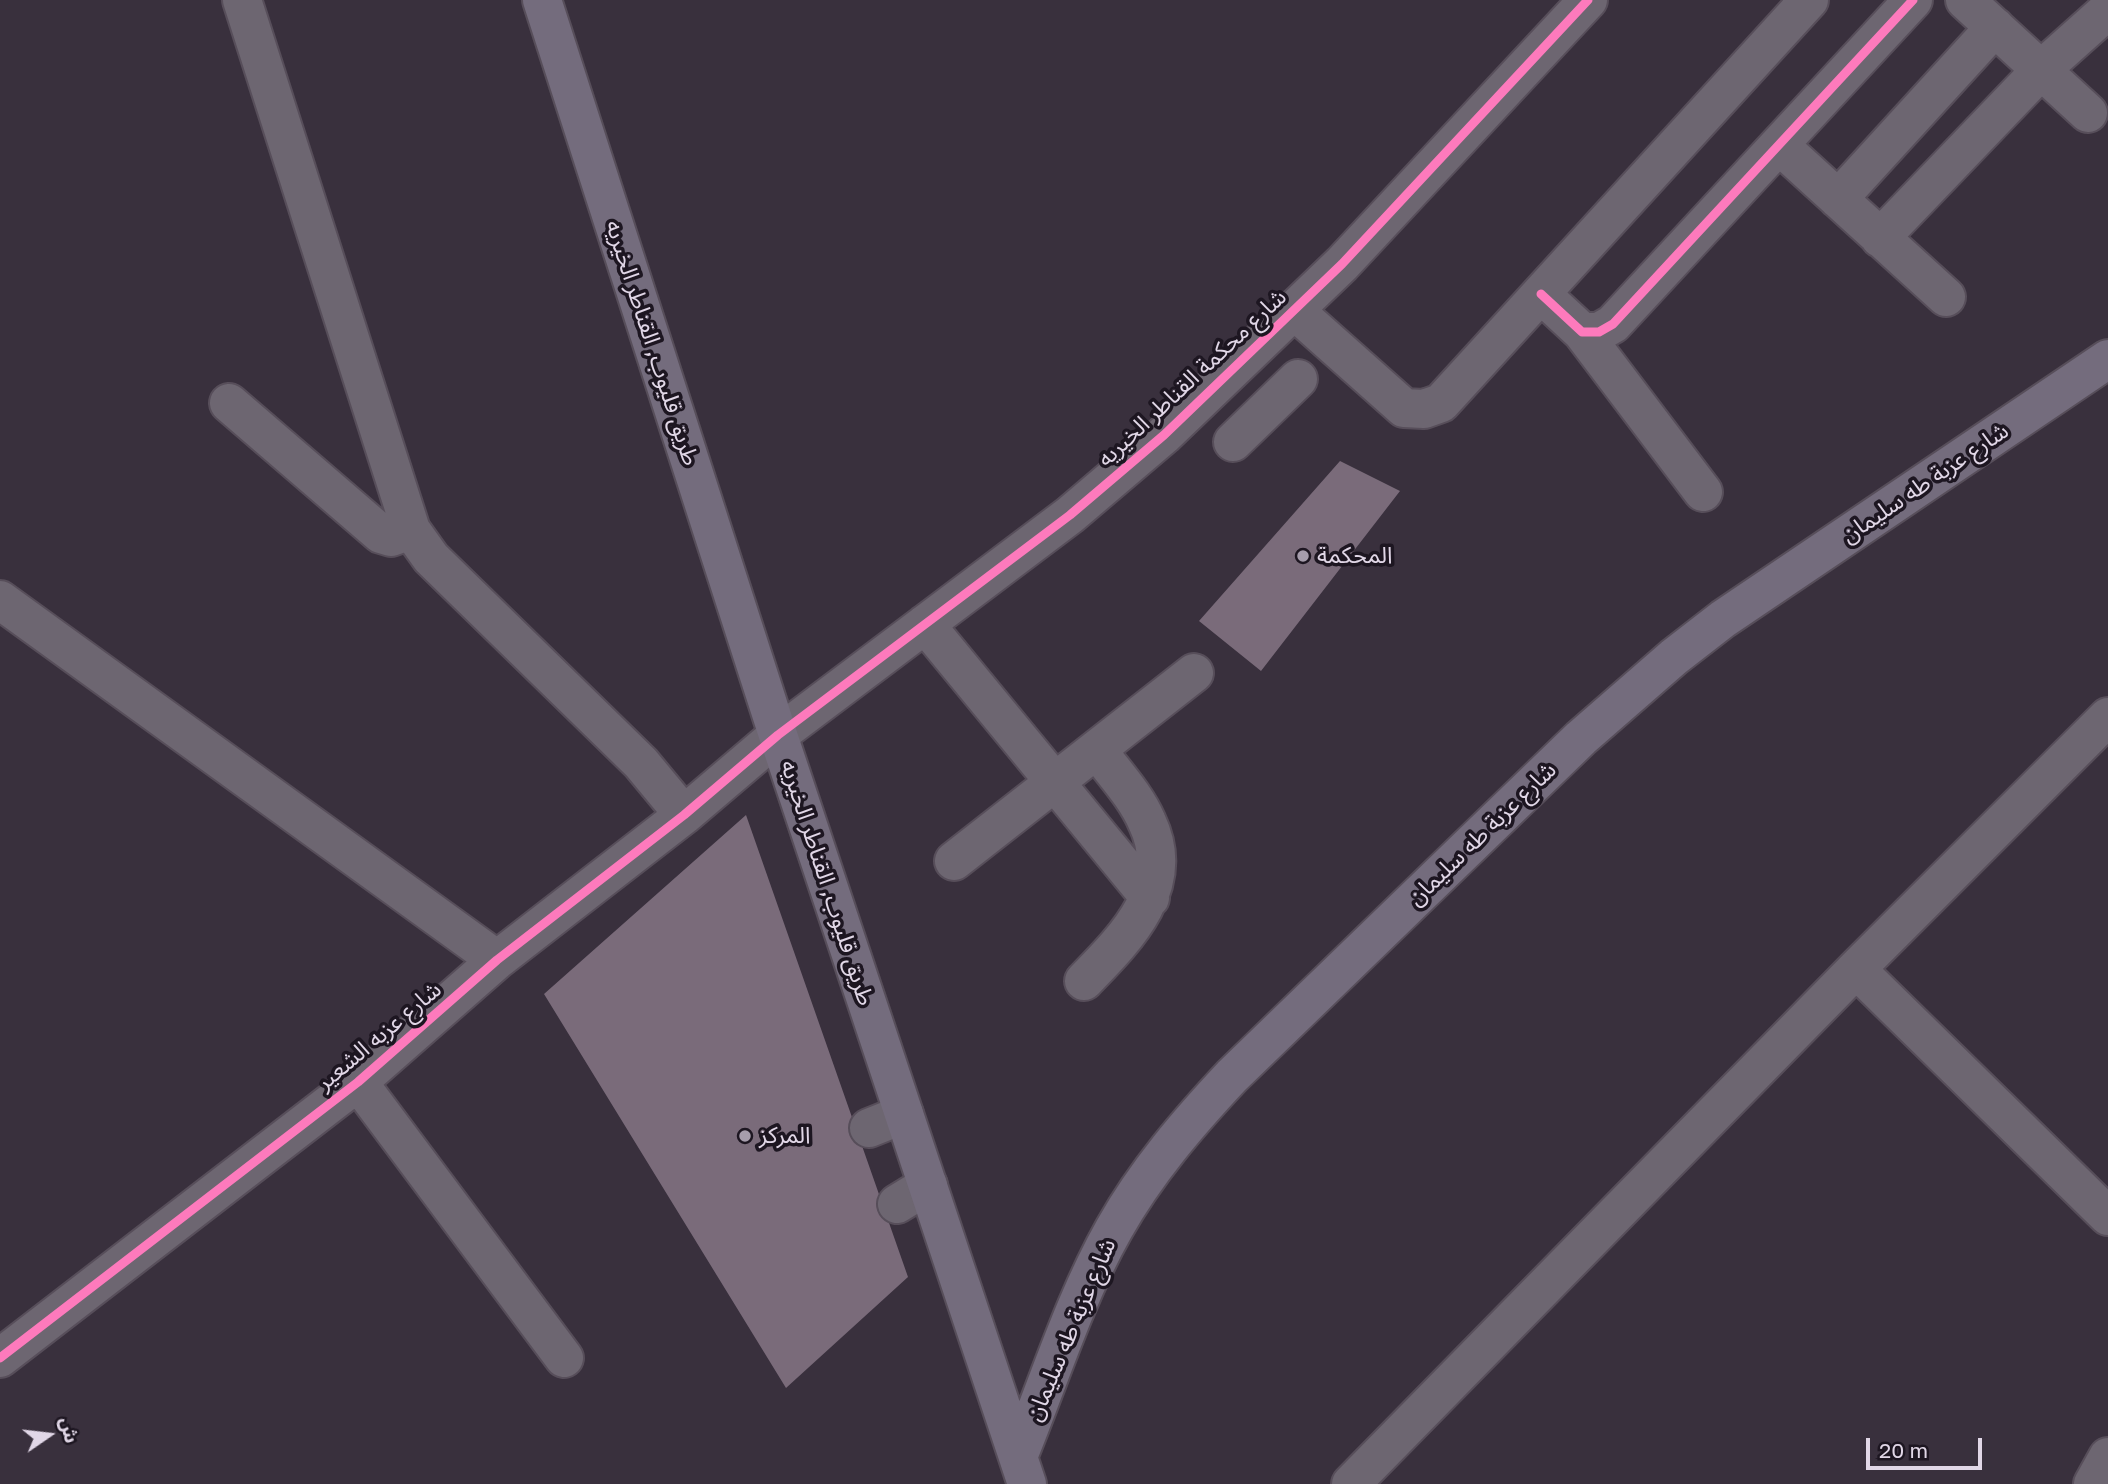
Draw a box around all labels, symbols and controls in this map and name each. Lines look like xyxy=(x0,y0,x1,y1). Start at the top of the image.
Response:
street label: طريق قليوب, القناطر الخيريه xyxy=(599,217,705,469)
street label: شارع محكمة القناطر الخيريه xyxy=(1092,283,1292,473)
street label: شارع عزبة طه سليمان xyxy=(1836,417,2014,549)
place label: المحكمة xyxy=(1317,542,1393,570)
marker: المحكمة xyxy=(1295,548,1311,564)
street label: شارع عزبة طه سليمان xyxy=(1402,756,1562,912)
street label: طريق قليوب, القناطر الخيريه xyxy=(774,757,880,1009)
street label: شارع عزبه الشعير xyxy=(311,976,447,1096)
place label: المركز xyxy=(759,1122,811,1150)
marker: المركز xyxy=(737,1128,753,1144)
street label: شارع عزبة طه سليمان xyxy=(1020,1235,1122,1425)
north arrow xyxy=(14,1400,84,1470)
text: ش xyxy=(56,1414,84,1445)
scale bar xyxy=(1870,1424,1986,1468)
text: 20 m xyxy=(1879,1437,1928,1463)

